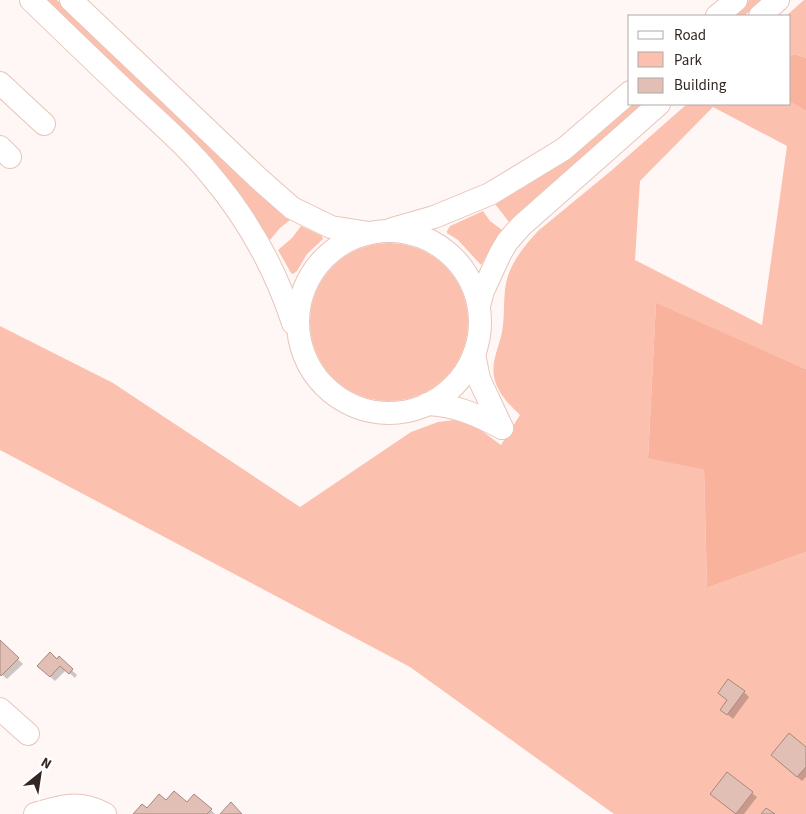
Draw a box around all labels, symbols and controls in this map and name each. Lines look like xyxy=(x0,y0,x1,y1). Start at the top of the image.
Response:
legend xyxy=(628,15,791,105)
text: Road xyxy=(674,25,706,46)
text: Park xyxy=(674,50,703,71)
text: Building xyxy=(674,75,727,96)
north arrow xyxy=(15,749,65,799)
text: N xyxy=(37,753,55,775)

